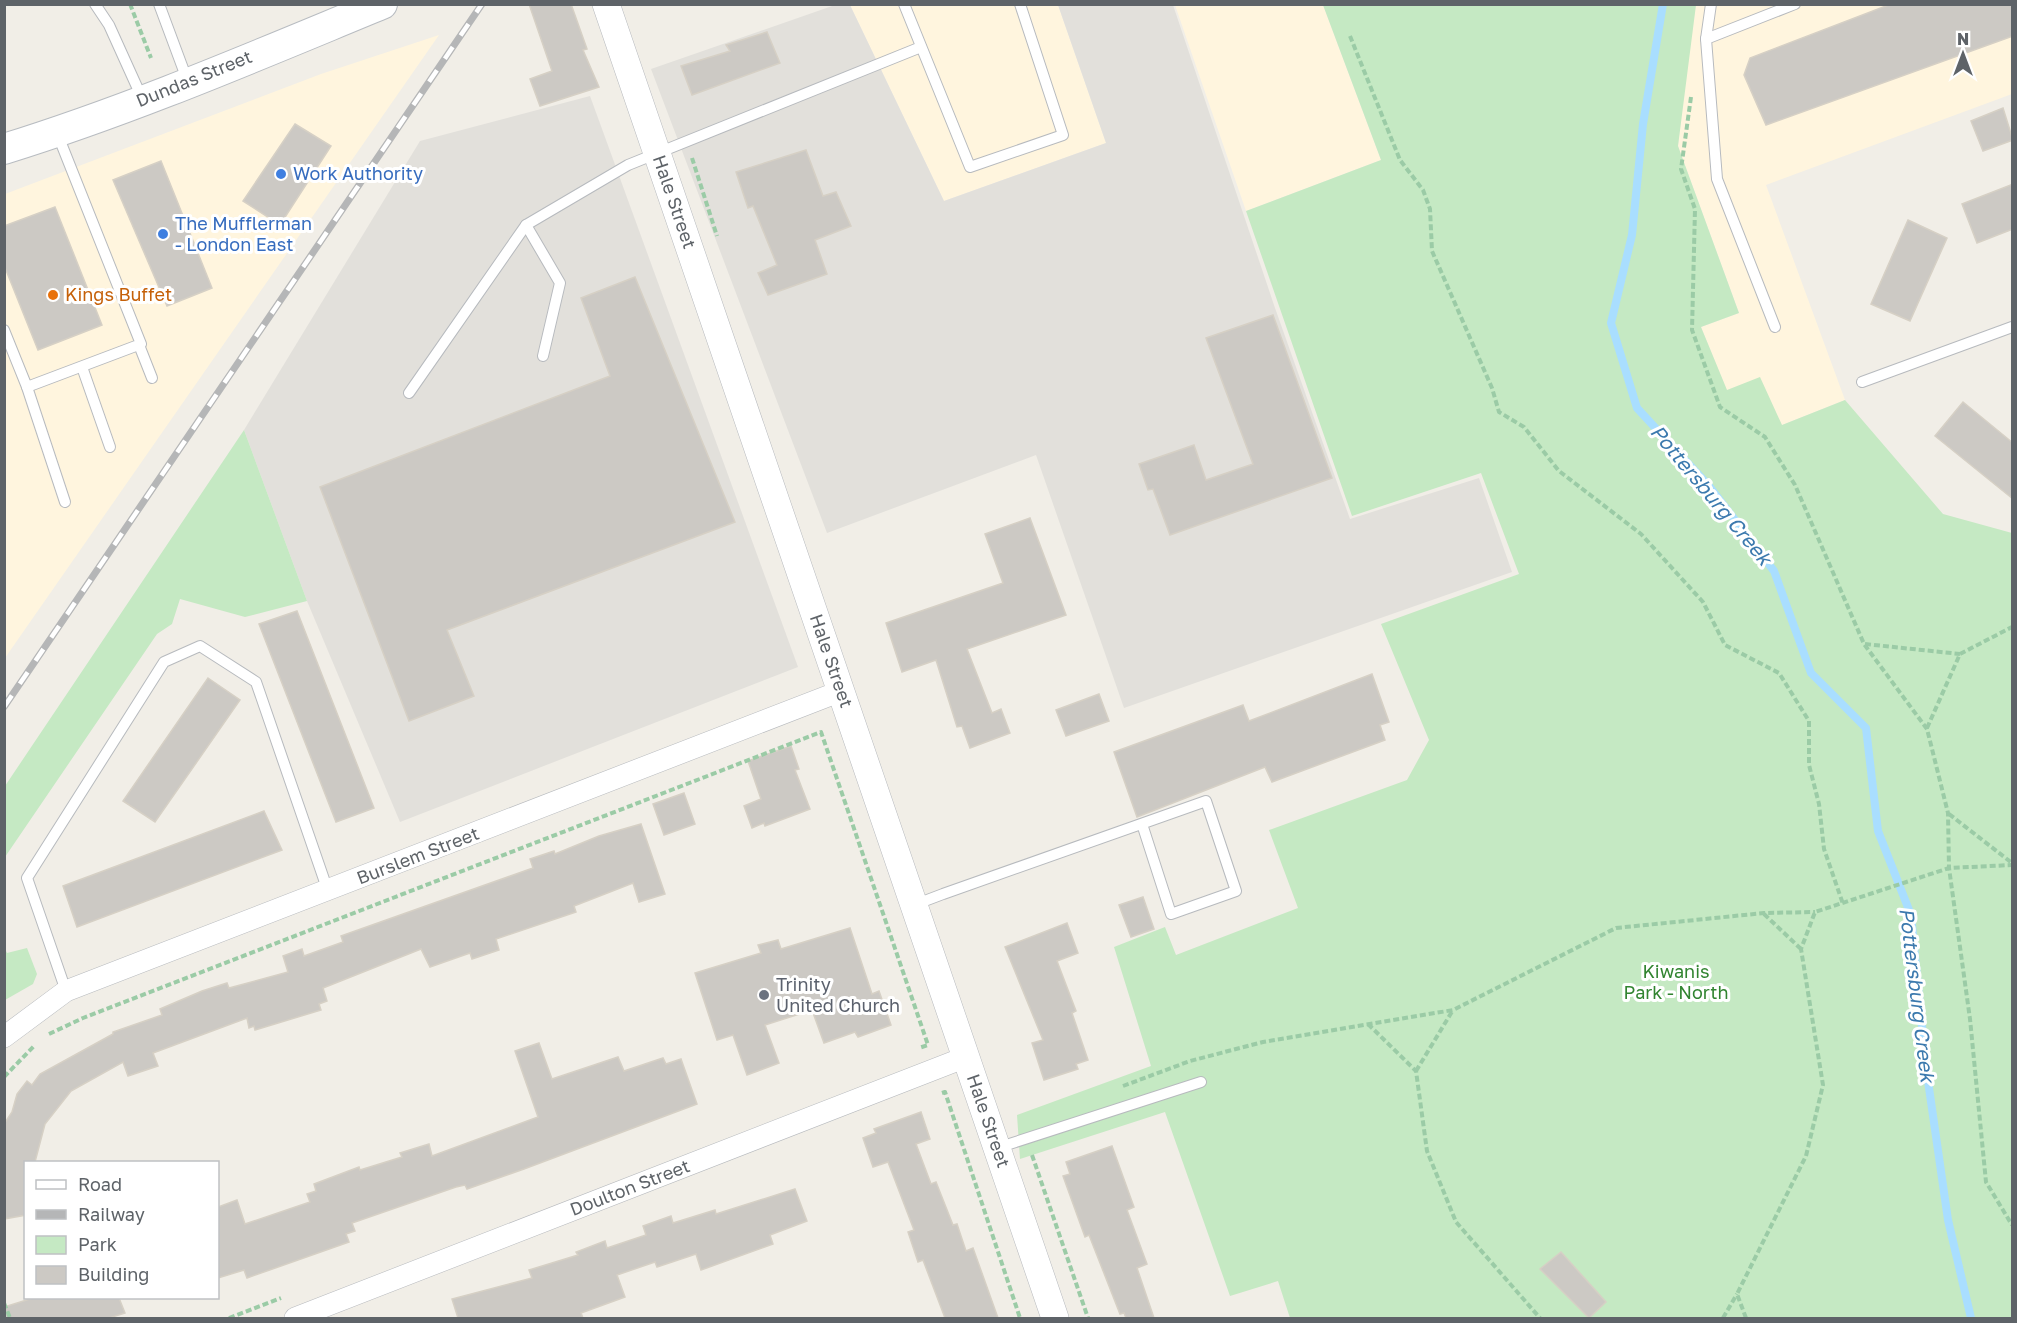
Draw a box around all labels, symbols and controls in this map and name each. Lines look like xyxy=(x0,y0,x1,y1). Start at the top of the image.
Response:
north arrow xyxy=(1933,24,1993,84)
text: N xyxy=(1957,29,1969,49)
street label: Dundas Street xyxy=(132,45,255,111)
street label: Hale Street xyxy=(649,152,701,251)
place label: Work Authority xyxy=(293,162,423,184)
marker: Work Authority xyxy=(274,167,288,181)
place label: The Mufflerman - London East xyxy=(175,212,312,255)
marker: The Mufflerman - London East xyxy=(156,227,170,241)
place label: Kings Buffet xyxy=(65,283,172,305)
marker: Kings Buffet xyxy=(46,288,60,302)
water label: Pottersburg Creek xyxy=(1645,419,1779,572)
street label: Hale Street xyxy=(806,611,858,710)
street label: Burslem Street xyxy=(353,822,482,888)
water label: Pottersburg Creek xyxy=(1894,906,1941,1086)
park label: Kiwanis Park - North xyxy=(1624,960,1728,1003)
place label: Trinity United Church xyxy=(776,973,900,1016)
marker: Trinity United Church xyxy=(757,988,771,1002)
street label: Hale Street xyxy=(963,1071,1015,1170)
street label: Doulton Street xyxy=(567,1154,693,1220)
legend xyxy=(24,1161,219,1299)
text: Road xyxy=(78,1173,122,1195)
text: Railway xyxy=(78,1203,145,1225)
text: Park xyxy=(78,1233,117,1255)
text: Building xyxy=(78,1263,149,1285)

